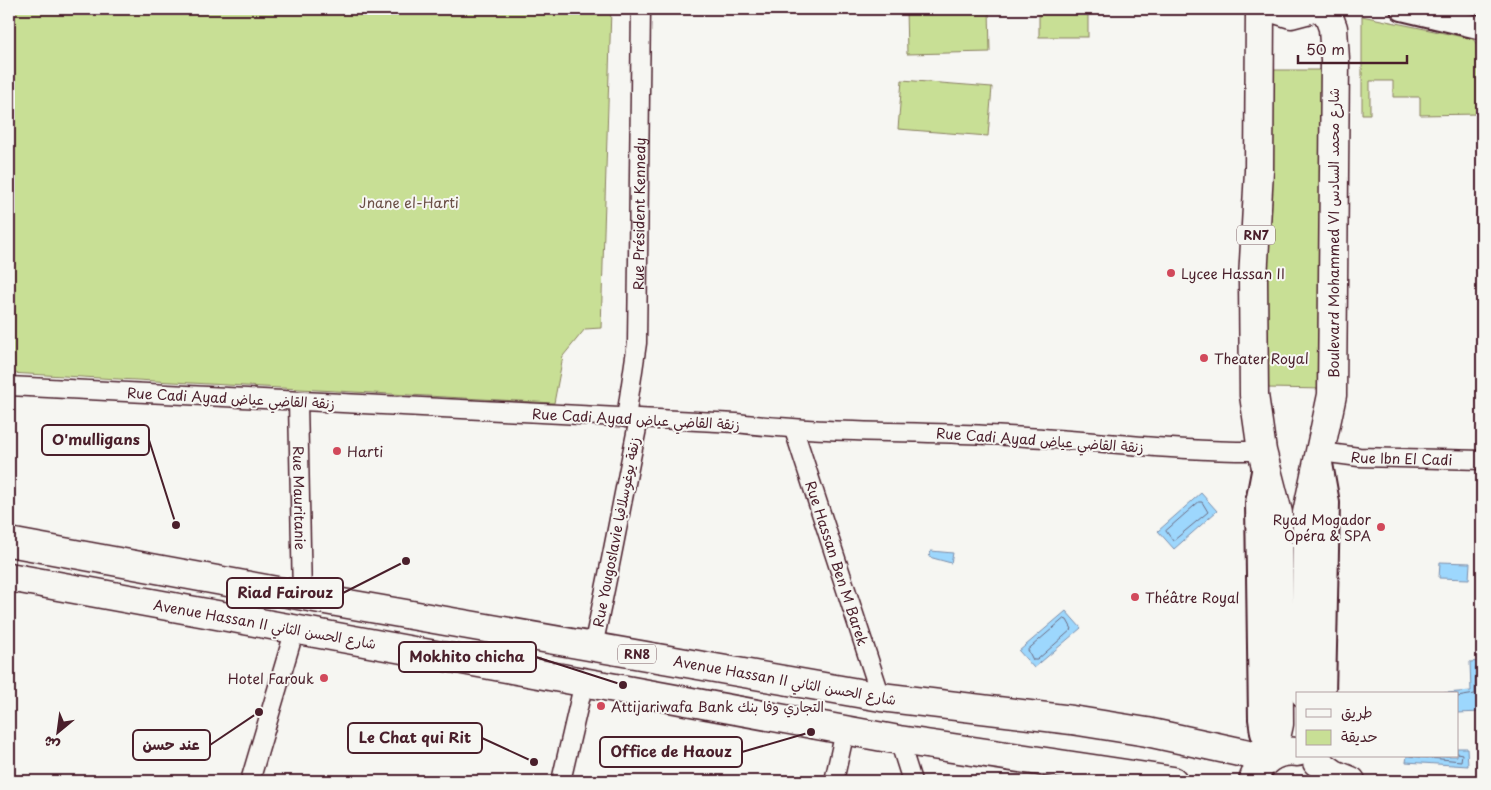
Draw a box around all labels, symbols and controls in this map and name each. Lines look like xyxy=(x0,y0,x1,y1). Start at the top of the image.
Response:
scale bar xyxy=(1298,32,1407,64)
text: 50 m xyxy=(1306,37,1345,60)
street label: Boulevard Mohammed VI شارع محمد السادس xyxy=(1323,88,1344,378)
street label: Rue Président Kennedy xyxy=(627,137,650,290)
park label: Jnane el-Harti xyxy=(359,192,459,213)
road number: RN7 xyxy=(1237,226,1275,244)
place label: Lycee Hassan II xyxy=(1181,263,1285,284)
marker: Lycee Hassan II xyxy=(1165,267,1177,279)
place label: Theater Royal xyxy=(1214,348,1309,369)
marker: Theater Royal xyxy=(1198,352,1210,364)
street label: Rue Cadi Ayad زنقة القاضي عياض xyxy=(126,382,335,417)
street label: Rue Cadi Ayad زنقة القاضي عياض xyxy=(531,403,740,438)
street label: Rue Cadi Ayad زنقة القاضي عياض xyxy=(935,422,1144,461)
callout: O'mulligans xyxy=(42,425,149,455)
text: O'mulligans xyxy=(52,427,140,450)
street label: Rue Yougoslavie زنقة يوغوسلافيا xyxy=(587,435,645,629)
place label: Harti xyxy=(347,441,383,462)
marker: Harti xyxy=(331,445,343,457)
street label: Rue Mauritanie xyxy=(288,446,312,551)
street label: Rue Ibn El Cadi xyxy=(1350,446,1453,470)
street label: Rue Hassan Ben M Barek xyxy=(801,478,874,649)
place label: Ryad Mogador Opéra & SPA xyxy=(1273,509,1371,546)
marker: Ryad Mogador Opéra & SPA xyxy=(1375,521,1387,533)
callout: Riad Fairouz xyxy=(227,578,343,608)
text: Riad Fairouz xyxy=(237,580,333,603)
place label: Théâtre Royal xyxy=(1145,587,1240,608)
marker: Théâtre Royal xyxy=(1129,591,1141,603)
street label: Avenue Hassan II شارع الحسن الثاني xyxy=(151,594,378,657)
callout: Mokhito chicha xyxy=(399,642,536,672)
text: Mokhito chicha xyxy=(409,644,525,667)
road number: RN8 xyxy=(618,644,656,664)
street label: Avenue Hassan II شارع الحسن الثاني xyxy=(671,650,898,713)
place label: Hotel Farouk xyxy=(228,668,314,689)
marker: Hotel Farouk xyxy=(318,672,330,684)
legend xyxy=(1296,692,1458,758)
place label: Attijariwafa Bank التجاري وفا بنك xyxy=(611,696,824,718)
marker: Attijariwafa Bank التجاري وفا بنك xyxy=(595,700,607,712)
text: طريق xyxy=(1341,700,1373,723)
north arrow xyxy=(32,708,82,758)
callout: Le Chat qui Rit xyxy=(348,723,482,753)
text: حديقة xyxy=(1341,724,1378,747)
text: Le Chat qui Rit xyxy=(359,725,471,748)
callout: عند حسن xyxy=(133,730,210,760)
text: ش xyxy=(40,731,63,757)
text: عند حسن xyxy=(143,732,199,755)
callout: Office de Haouz xyxy=(600,737,742,767)
text: Office de Haouz xyxy=(611,739,732,762)

